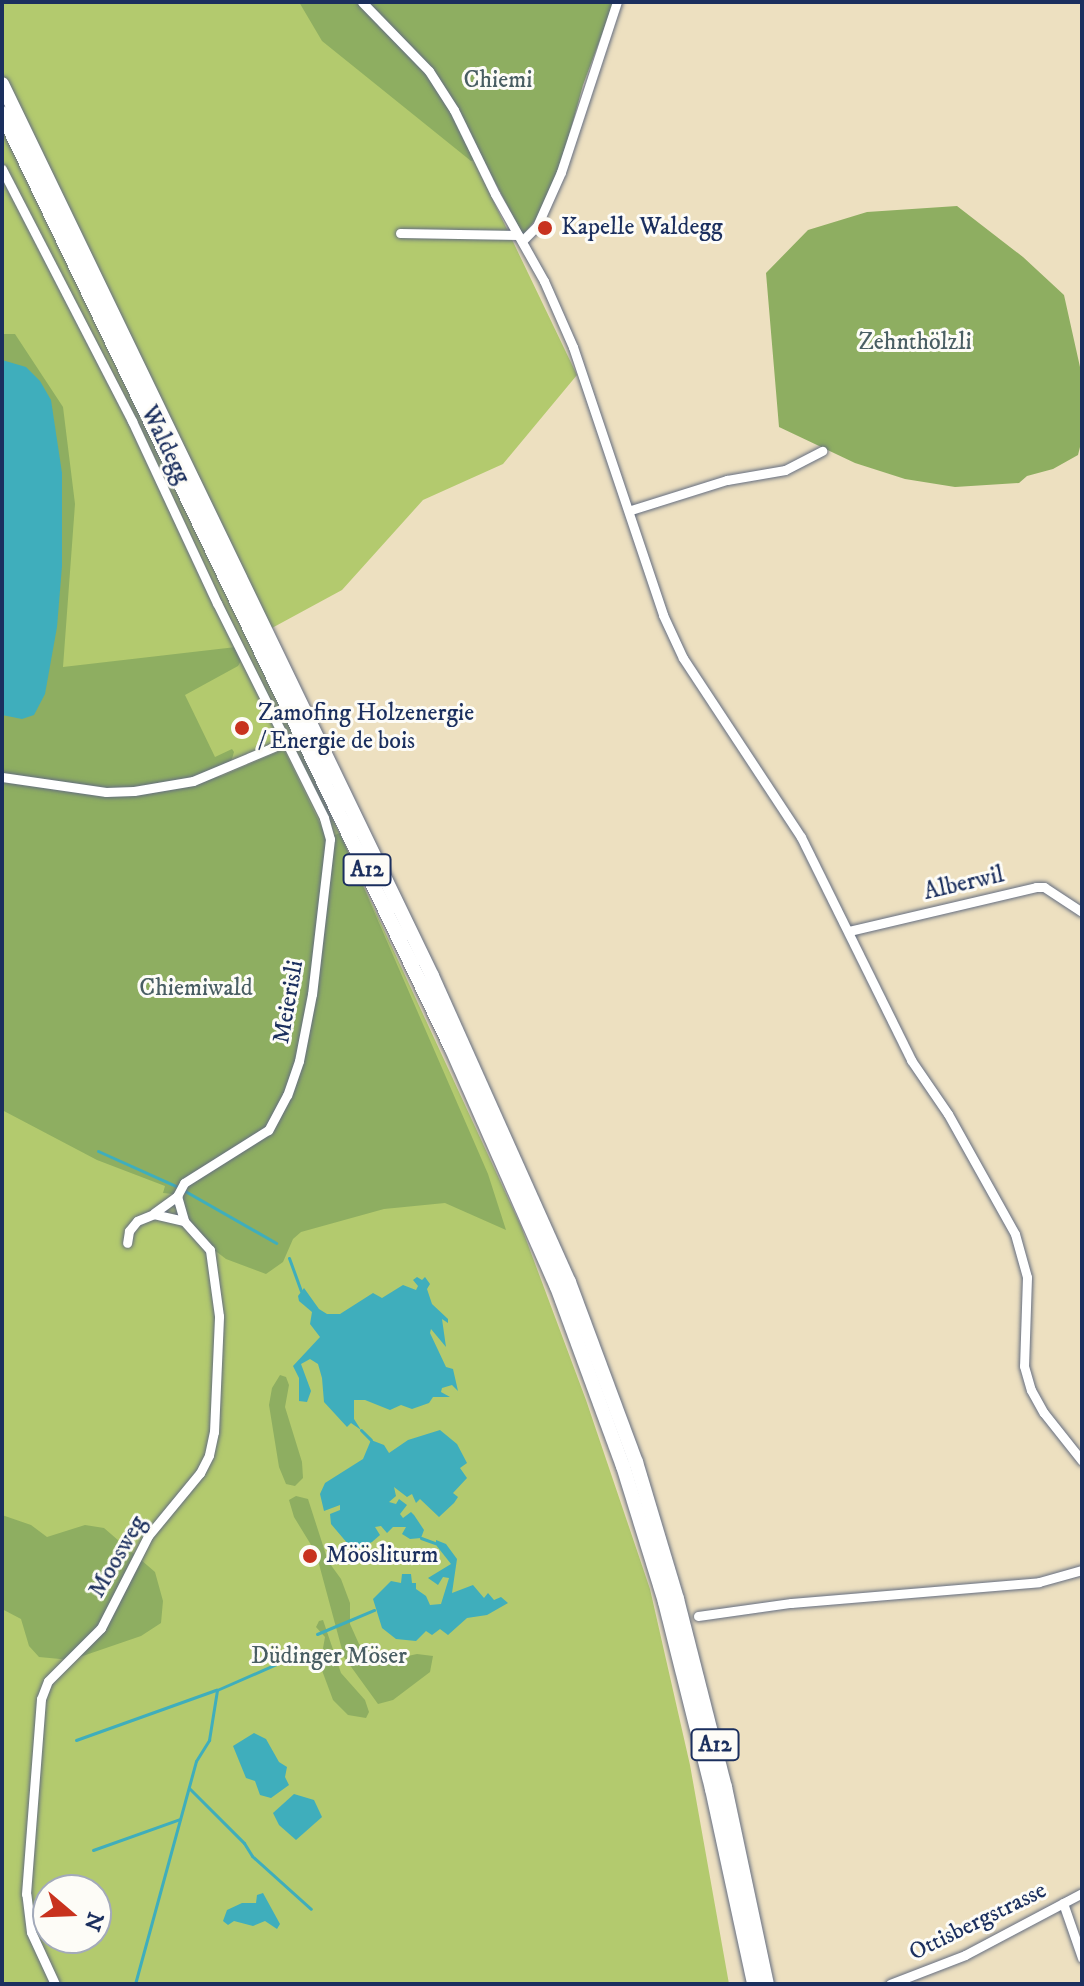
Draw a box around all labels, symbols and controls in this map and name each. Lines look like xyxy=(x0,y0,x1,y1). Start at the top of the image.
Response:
park label: Chiemi xyxy=(464,67,532,95)
place label: Kapelle Waldegg xyxy=(561,214,723,242)
marker: Kapelle Waldegg xyxy=(536,219,554,237)
park label: Zehnthölzli xyxy=(858,329,972,357)
street label: Waldegg xyxy=(134,401,196,489)
place label: Zamofing Holzenergie / Energie de bois xyxy=(258,700,474,756)
marker: Zamofing Holzenergie / Energie de bois xyxy=(233,719,251,737)
road number: A12 xyxy=(341,852,393,888)
street label: Alberwil xyxy=(921,861,1007,907)
street label: Meierisli xyxy=(268,958,310,1046)
park label: Chiemiwald xyxy=(139,975,253,1003)
street label: Moosweg xyxy=(83,1511,153,1603)
place label: Möösliturm xyxy=(326,1542,438,1570)
marker: Möösliturm xyxy=(301,1547,319,1565)
park label: Düdinger Möser xyxy=(251,1643,407,1671)
road number: A12 xyxy=(689,1727,741,1763)
north arrow xyxy=(32,1874,112,1954)
street label: Ottisbergstrasse xyxy=(905,1876,1051,1968)
text: N xyxy=(78,1908,109,1934)

